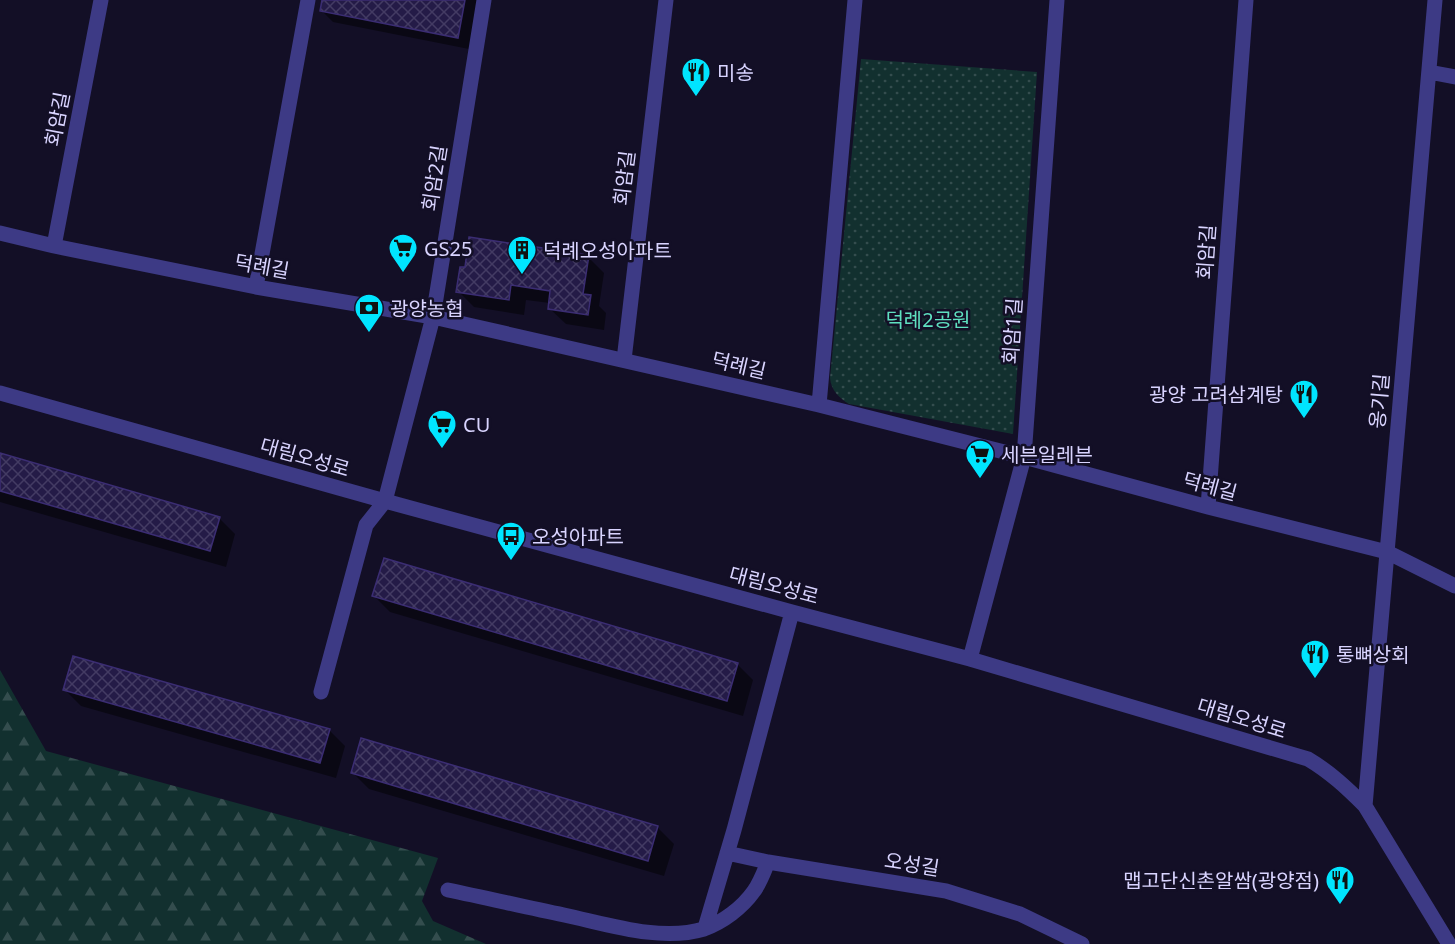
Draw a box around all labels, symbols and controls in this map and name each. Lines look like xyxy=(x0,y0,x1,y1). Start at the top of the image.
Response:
restaurant icon: 미송 xyxy=(680,56,712,98)
place label: 미송 xyxy=(717,59,754,86)
street label: 회암길 xyxy=(38,89,76,149)
street label: 회암2길 xyxy=(415,143,453,213)
street label: 회암길 xyxy=(607,149,641,207)
street label: 회암길 xyxy=(1191,224,1221,280)
supermarket icon: GS25 xyxy=(387,232,419,274)
building icon: 덕례오성아파트 xyxy=(506,234,538,276)
place label: GS25 xyxy=(424,235,472,262)
place label: 덕례오성아파트 xyxy=(543,237,672,264)
street label: 덕례길 xyxy=(232,248,292,284)
bank icon: 광양농협 xyxy=(353,292,385,334)
place label: 광양농협 xyxy=(390,295,464,322)
street label: 회암1길 xyxy=(996,297,1028,365)
park label: 덕례2공원 xyxy=(885,306,971,333)
street label: 덕례길 xyxy=(709,346,769,384)
street label: 옹기길 xyxy=(1363,372,1395,430)
restaurant icon: 광양 고려삼계탕 xyxy=(1288,378,1320,420)
place label: 광양 고려삼계탕 xyxy=(1149,381,1283,408)
supermarket icon: CU xyxy=(426,408,458,450)
place label: CU xyxy=(463,411,490,438)
street label: 대림오성로 xyxy=(257,431,353,483)
supermarket icon: 세븐일레븐 xyxy=(964,438,996,480)
place label: 세븐일레븐 xyxy=(1001,441,1093,468)
street label: 덕례길 xyxy=(1180,466,1240,506)
bus stop icon: 오성아파트 xyxy=(495,520,527,562)
place label: 오성아파트 xyxy=(532,523,624,550)
street label: 대림오성로 xyxy=(726,560,822,610)
restaurant icon: 통뼈상회 xyxy=(1299,638,1331,680)
place label: 통뼈상회 xyxy=(1336,641,1410,668)
street label: 대림오성로 xyxy=(1194,692,1290,744)
street label: 오성길 xyxy=(883,846,941,882)
restaurant icon: 맵고단신촌알쌈(광양점) xyxy=(1324,864,1356,906)
place label: 맵고단신촌알쌈(광양점) xyxy=(1123,867,1319,894)

